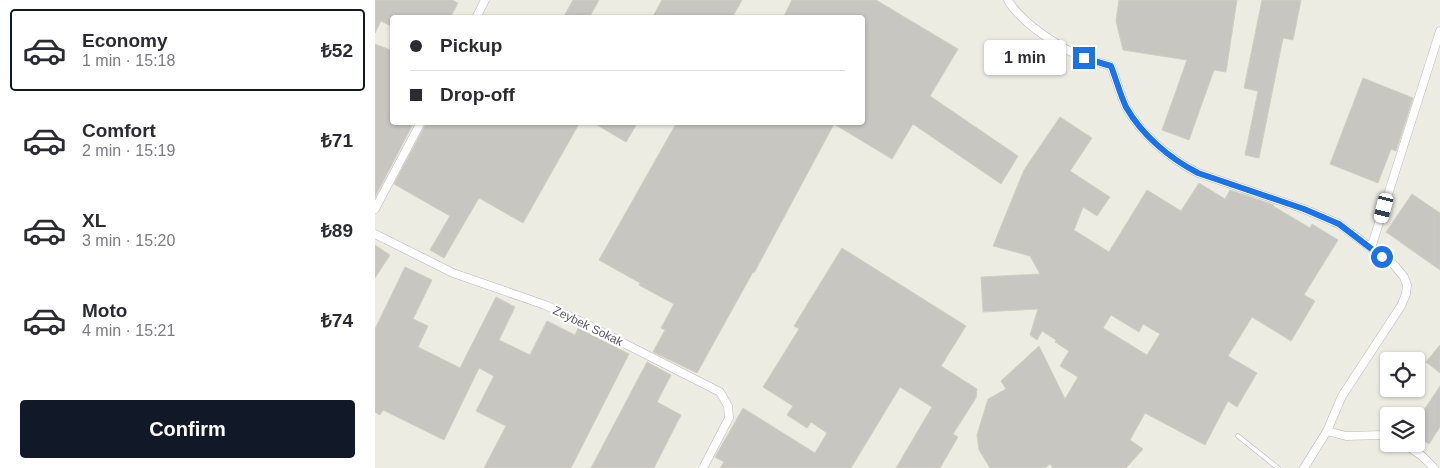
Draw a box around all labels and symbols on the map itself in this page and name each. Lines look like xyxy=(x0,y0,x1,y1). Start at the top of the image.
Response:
callout: 1 min xyxy=(984,40,1067,76)
route end xyxy=(1073,47,1095,69)
car xyxy=(1373,192,1394,224)
route start xyxy=(1371,246,1393,268)
street label: Zeybek Sokak xyxy=(551,303,626,349)

